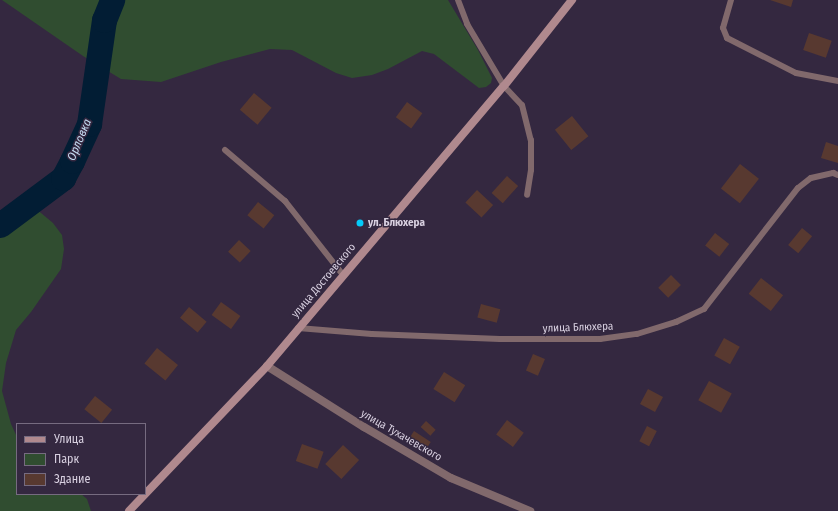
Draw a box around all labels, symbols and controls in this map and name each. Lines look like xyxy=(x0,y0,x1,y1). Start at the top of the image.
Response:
water label: Орловка xyxy=(65,117,95,163)
place label: ул. Блюхера xyxy=(368,216,425,230)
marker: ул. Блюхера xyxy=(355,218,365,228)
street label: улица Достоевского xyxy=(289,241,359,321)
street label: улица Блюхера xyxy=(543,320,613,336)
street label: улица Тухачевского xyxy=(358,407,444,465)
legend xyxy=(16,423,146,495)
text: Улица xyxy=(54,432,84,446)
text: Парк xyxy=(54,452,79,466)
text: Здание xyxy=(54,472,90,486)

